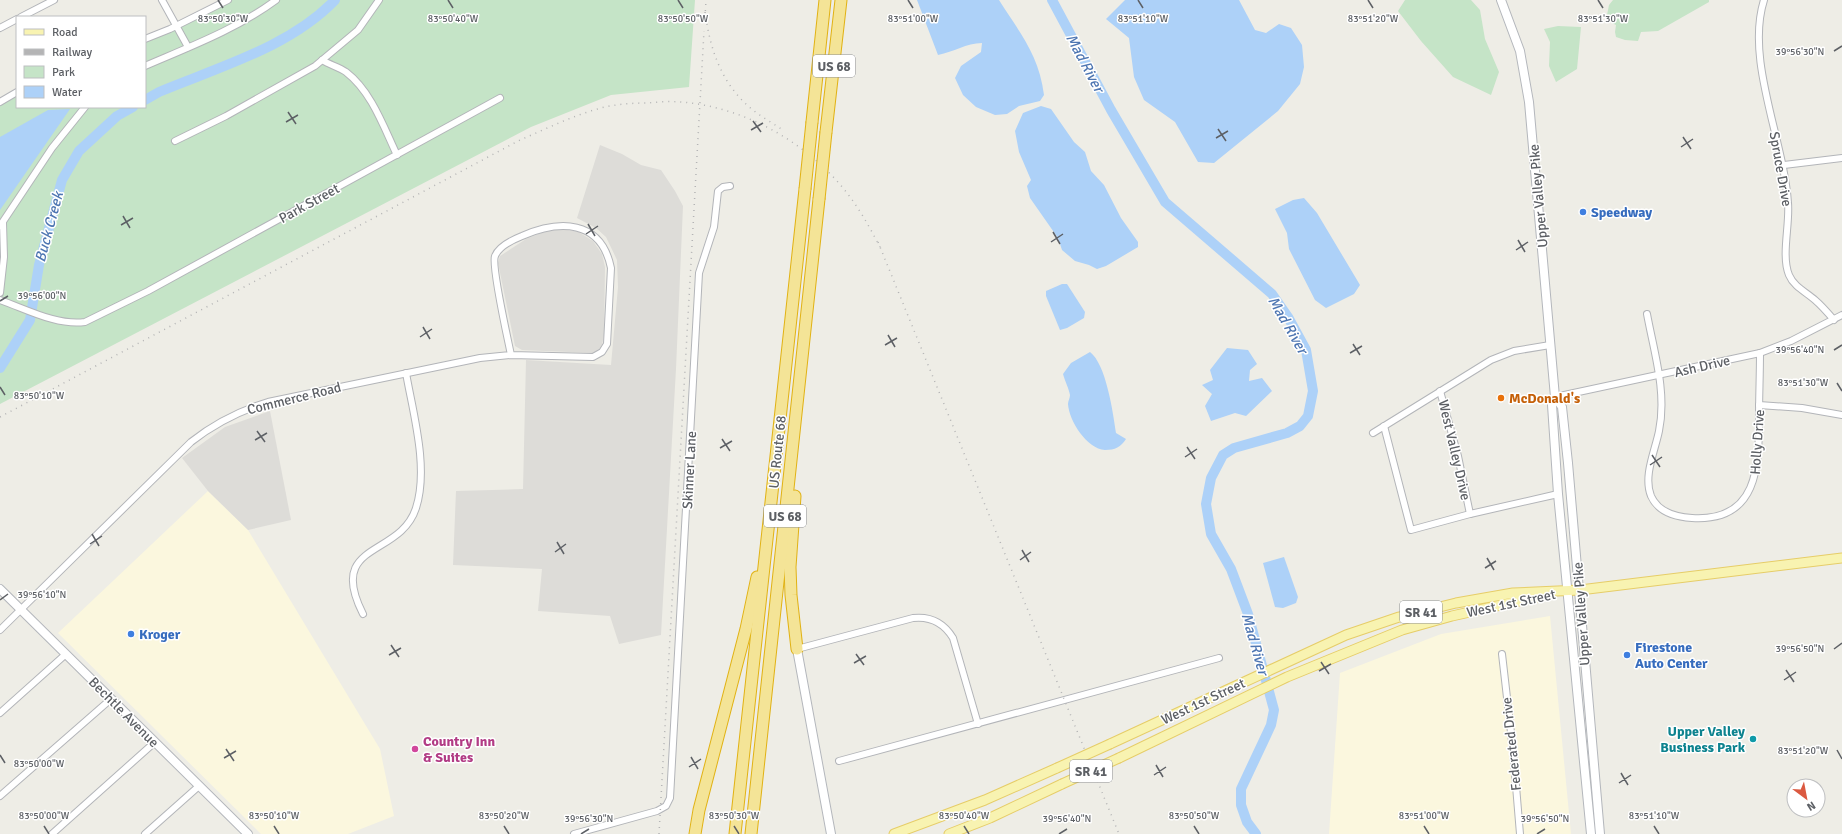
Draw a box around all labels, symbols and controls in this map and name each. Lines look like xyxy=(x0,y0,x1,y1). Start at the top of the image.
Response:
text: 83°50'30"W xyxy=(198,13,249,25)
text: 83°50'40"W xyxy=(428,13,479,25)
text: 83°50'50"W xyxy=(658,13,709,25)
text: 83°51'00"W xyxy=(888,13,939,25)
text: 83°51'10"W xyxy=(1118,13,1169,25)
text: 83°51'20"W xyxy=(1348,13,1399,25)
text: 83°51'30"W xyxy=(1578,13,1629,25)
legend xyxy=(16,16,146,108)
text: Road xyxy=(52,25,78,40)
water label: Mad River xyxy=(1062,31,1109,97)
text: Railway xyxy=(52,45,92,60)
text: 39°56'30"N xyxy=(1776,46,1824,58)
road number: US 68 xyxy=(813,55,855,77)
text: Park xyxy=(52,65,75,80)
text: Water xyxy=(52,85,83,100)
street label: Spruce Drive xyxy=(1766,130,1795,208)
street label: Upper Valley Pike xyxy=(1526,143,1551,248)
street label: Park Street xyxy=(276,180,343,227)
water label: Buck Creek xyxy=(31,188,67,264)
place label: Speedway xyxy=(1591,204,1652,221)
marker: Speedway xyxy=(1578,207,1588,217)
text: 39°56'00"N xyxy=(18,290,66,302)
water label: Mad River xyxy=(1264,293,1313,359)
text: 39°56'40"N xyxy=(1776,344,1824,356)
street label: Ash Drive xyxy=(1673,352,1732,381)
text: 83°51'30"W xyxy=(1778,377,1829,389)
street label: Commerce Road xyxy=(245,379,343,418)
text: 83°50'10"W xyxy=(14,390,65,402)
place label: McDonald's xyxy=(1509,390,1580,407)
marker: McDonald's xyxy=(1496,393,1506,403)
street label: West Valley Drive xyxy=(1435,398,1474,502)
street label: Holly Drive xyxy=(1747,409,1768,475)
street label: US Route 68 xyxy=(765,415,790,489)
street label: Skinner Lane xyxy=(679,431,700,509)
road number: US 68 xyxy=(764,505,806,527)
street label: Upper Valley Pike xyxy=(1569,562,1594,666)
street label: West 1st Street xyxy=(1465,586,1557,621)
text: 39°56'10"N xyxy=(18,589,66,601)
road number: SR 41 xyxy=(1400,601,1442,623)
water label: Mad River xyxy=(1238,611,1273,679)
place label: Kroger xyxy=(139,626,181,643)
marker: Kroger xyxy=(126,629,136,639)
place label: Firestone Auto Center xyxy=(1635,639,1708,672)
text: 39°56'50"N xyxy=(1776,643,1824,655)
marker: Firestone Auto Center xyxy=(1622,650,1632,660)
street label: Bechtle Avenue xyxy=(85,674,162,751)
street label: West 1st Street xyxy=(1159,675,1248,728)
street label: Federated Drive xyxy=(1498,696,1525,792)
place label: Upper Valley Business Park xyxy=(1660,723,1746,756)
place label: Country Inn & Suites xyxy=(423,733,495,766)
marker: Upper Valley Business Park xyxy=(1748,734,1758,744)
marker: Country Inn & Suites xyxy=(410,744,420,754)
text: 83°51'20"W xyxy=(1778,745,1829,757)
text: 83°50'00"W xyxy=(14,758,65,770)
road number: SR 41 xyxy=(1070,760,1112,782)
north arrow xyxy=(1786,778,1826,818)
text: N xyxy=(1804,799,1818,814)
text: 83°50'00"W xyxy=(19,810,70,822)
text: 83°50'10"W xyxy=(249,810,300,822)
text: 83°50'20"W xyxy=(479,810,530,822)
text: 83°50'30"W xyxy=(709,810,760,822)
text: 83°50'40"W xyxy=(939,810,990,822)
text: 83°50'50"W xyxy=(1169,810,1220,822)
text: 83°51'00"W xyxy=(1399,810,1450,822)
text: 83°51'10"W xyxy=(1629,810,1680,822)
text: 39°56'30"N xyxy=(565,813,613,825)
text: 39°56'40"N xyxy=(1043,813,1091,825)
text: 39°56'50"N xyxy=(1521,813,1569,825)

